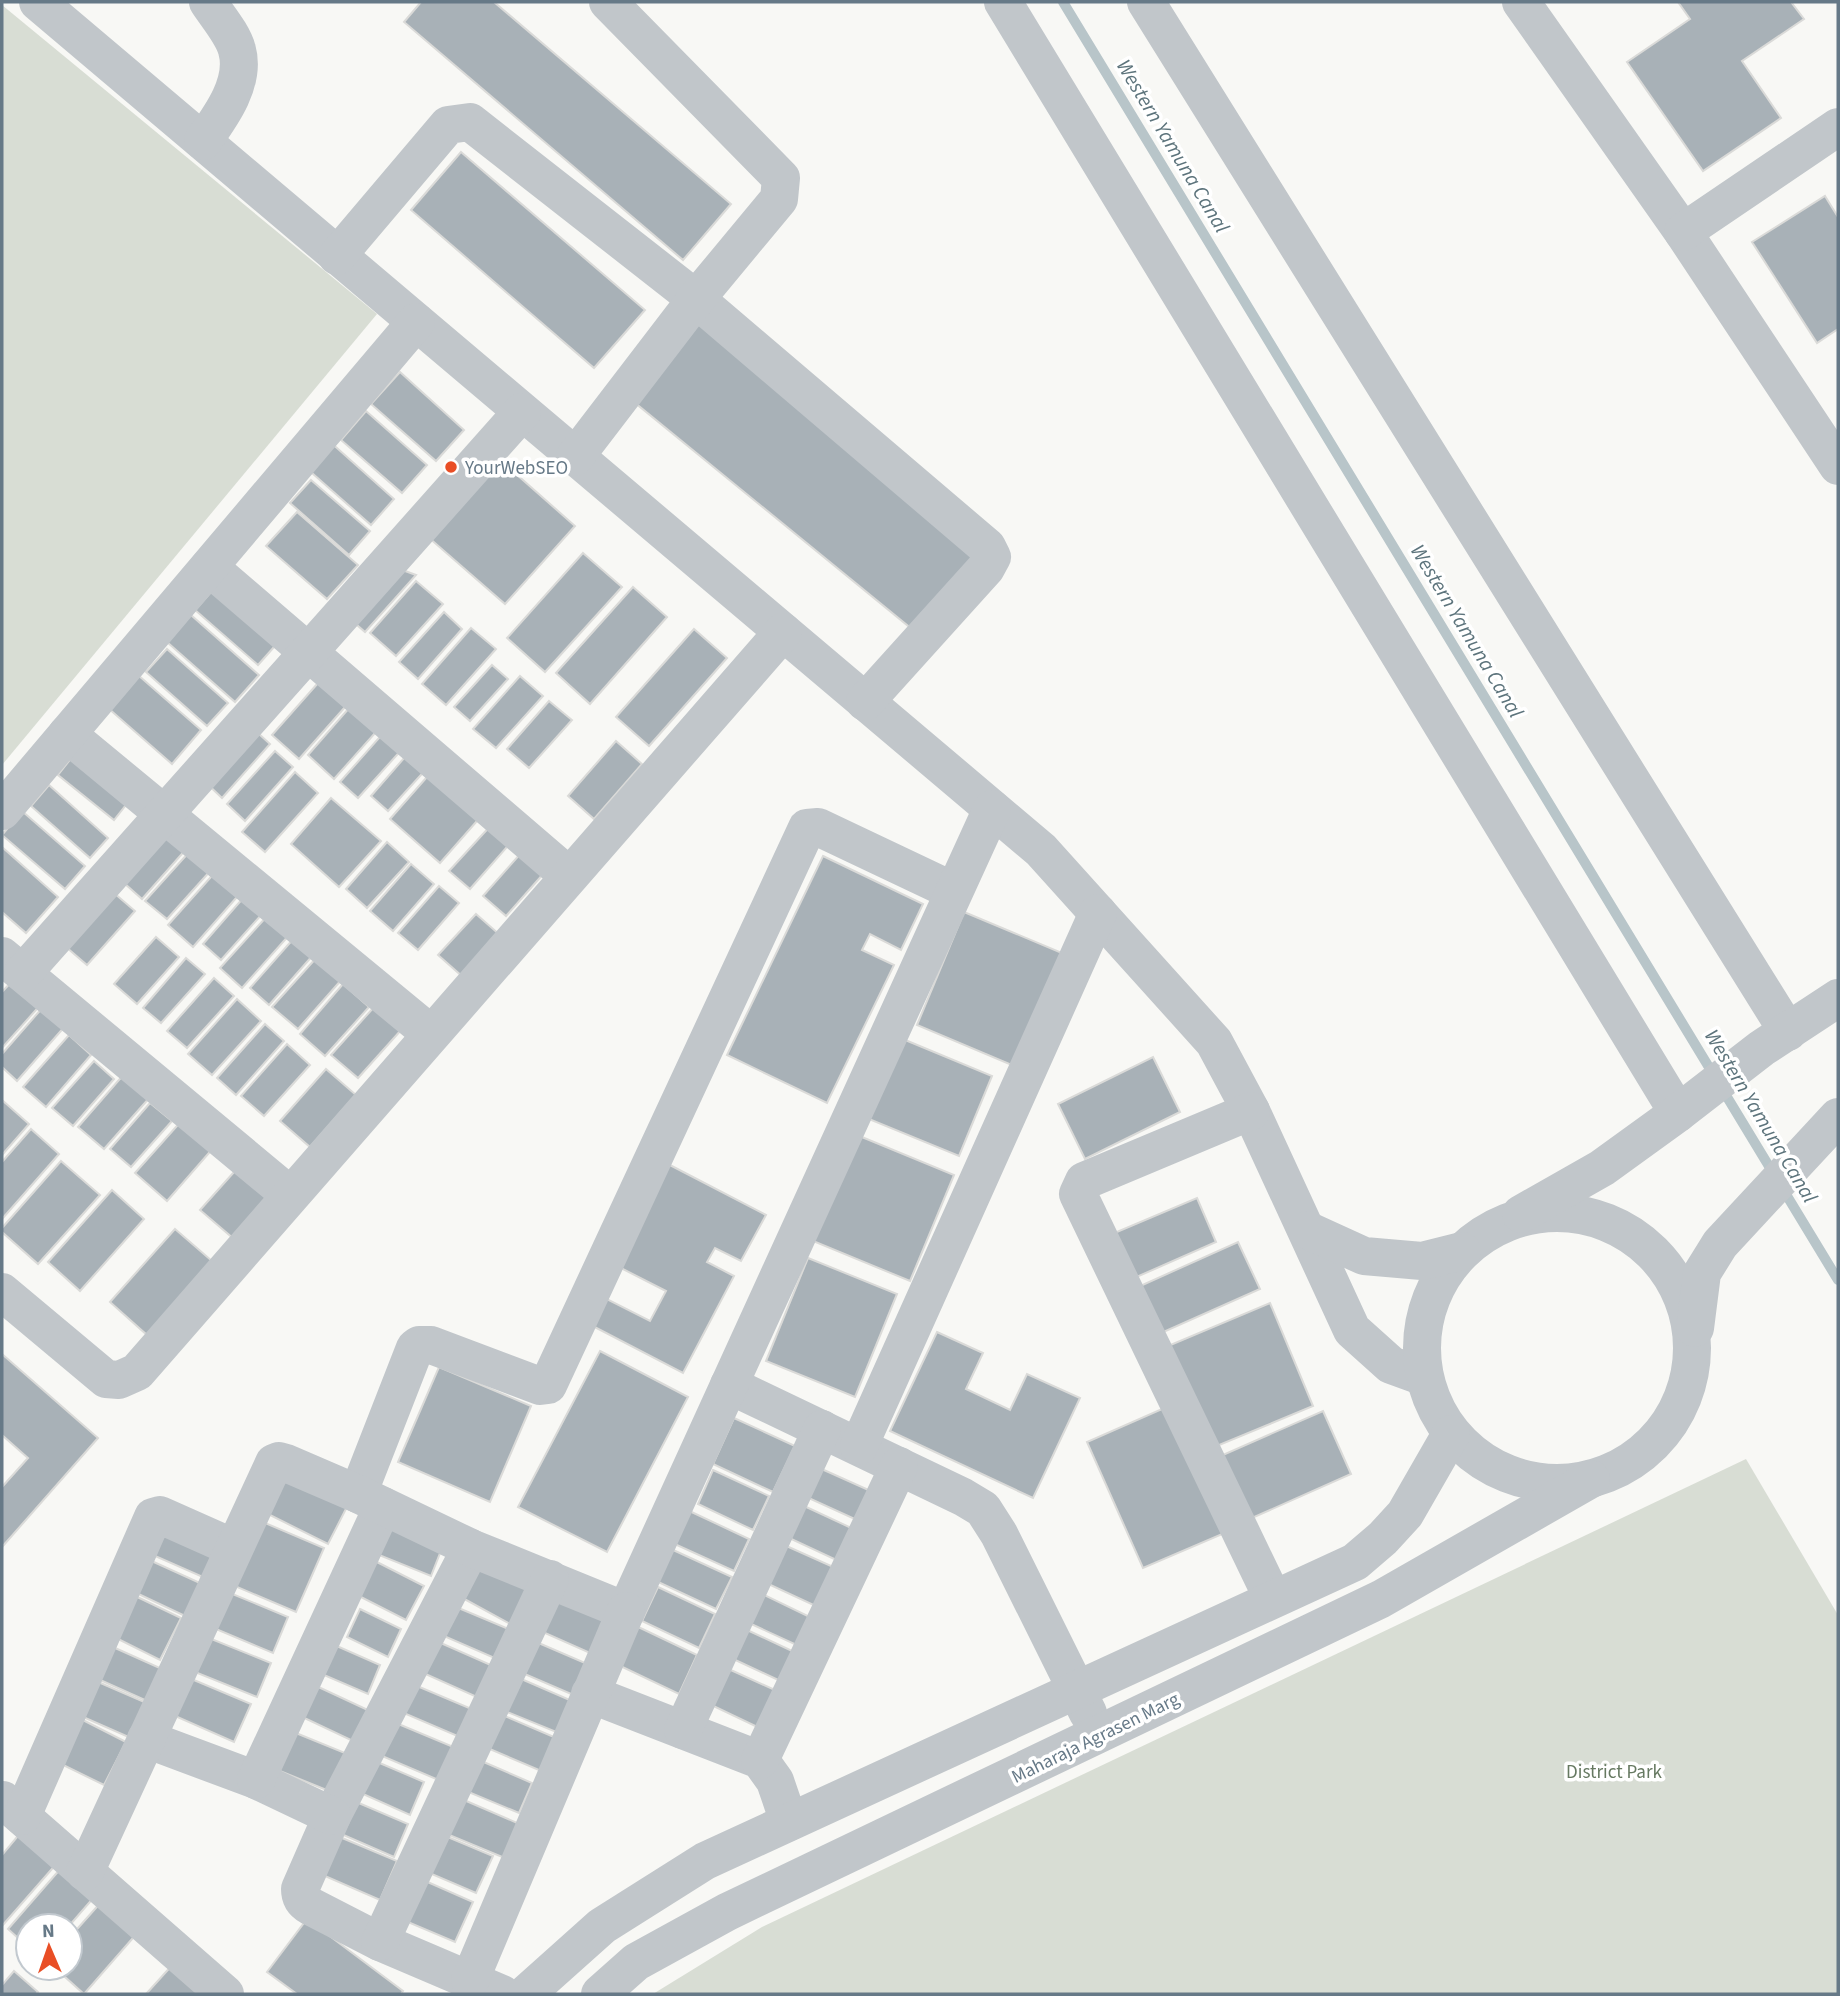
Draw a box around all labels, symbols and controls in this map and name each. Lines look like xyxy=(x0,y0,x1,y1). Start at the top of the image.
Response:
water label: Western Yamuna Canal xyxy=(1109,53,1237,239)
place label: YourWebSEO xyxy=(464,455,568,482)
marker: YourWebSEO xyxy=(443,459,459,475)
water label: Western Yamuna Canal xyxy=(1403,538,1531,724)
water label: Western Yamuna Canal xyxy=(1697,1023,1825,1209)
street label: Maharaja Agrasen Marg xyxy=(1007,1686,1184,1791)
park label: District Park xyxy=(1566,1759,1663,1786)
north arrow xyxy=(14,1912,84,1982)
text: N xyxy=(42,1918,55,1945)

